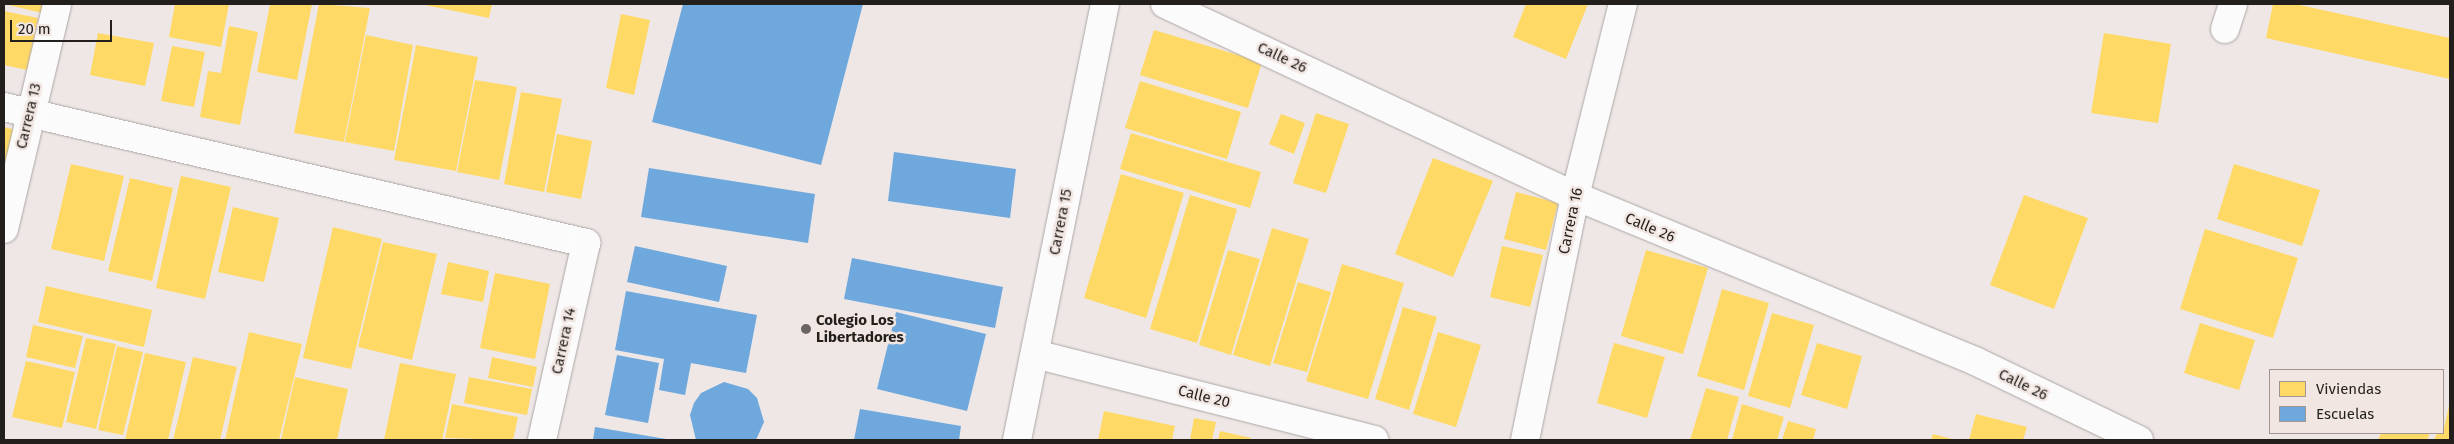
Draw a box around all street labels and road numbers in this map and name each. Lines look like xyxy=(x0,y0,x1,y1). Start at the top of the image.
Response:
street label: Calle 26 xyxy=(1254,39,1310,77)
street label: Carrera 13 xyxy=(13,81,45,151)
street label: Carrera 16 xyxy=(1555,186,1587,256)
street label: Carrera 15 xyxy=(1046,187,1076,257)
street label: Calle 26 xyxy=(1622,209,1678,247)
street label: Carrera 14 xyxy=(548,306,580,376)
street label: Calle 26 xyxy=(1995,365,2051,405)
street label: Calle 20 xyxy=(1176,382,1232,412)

